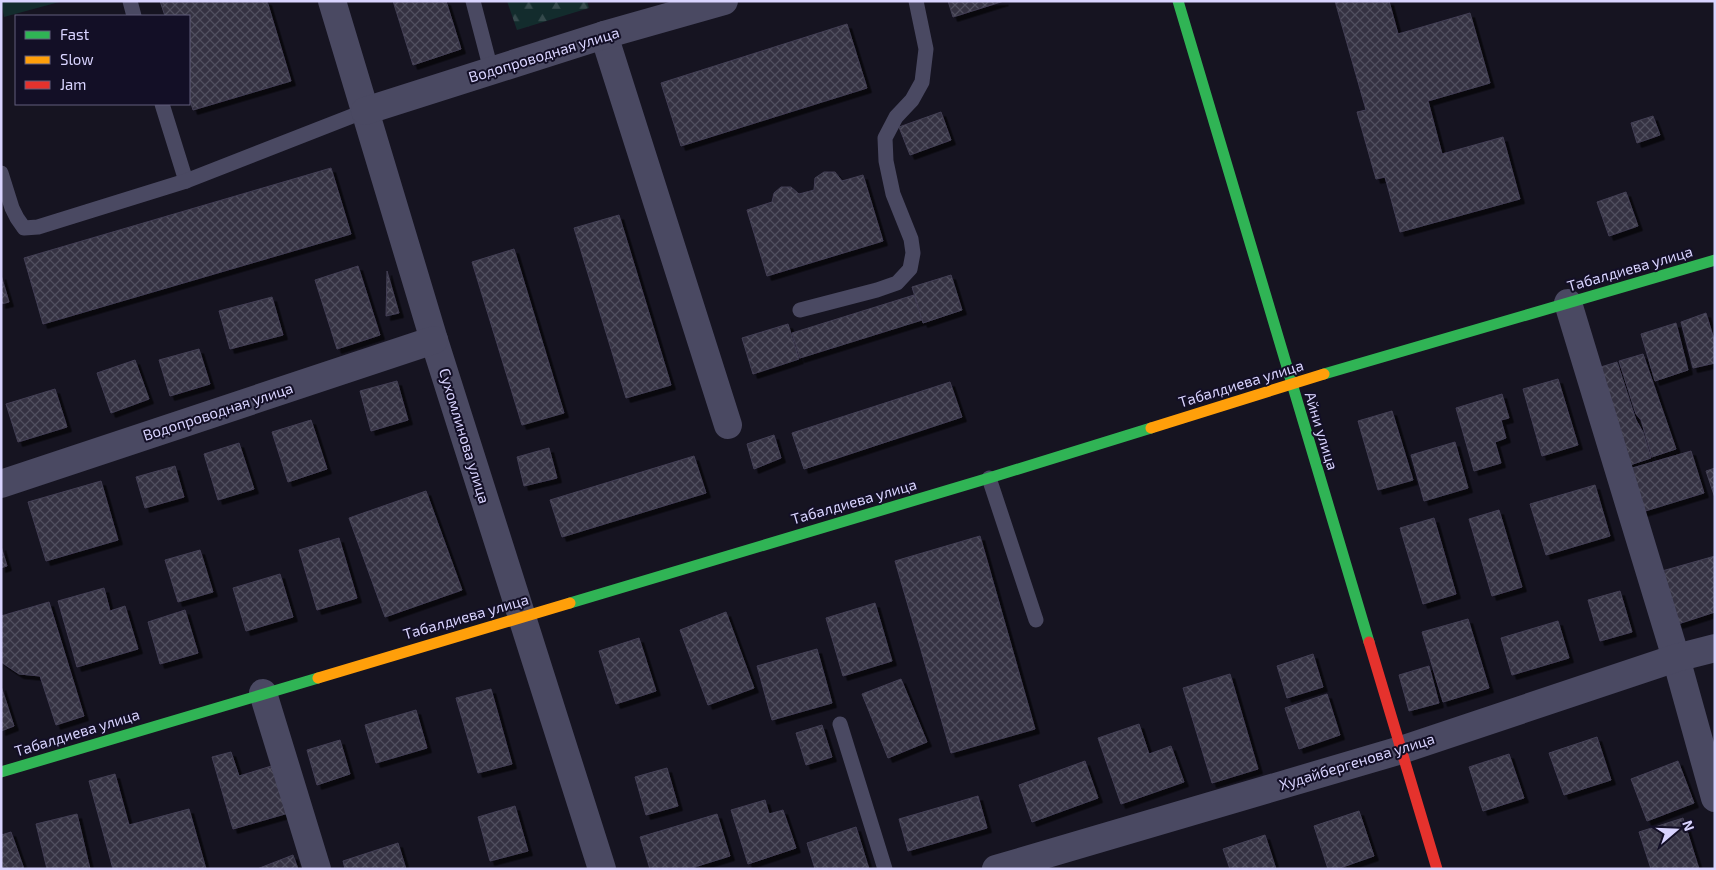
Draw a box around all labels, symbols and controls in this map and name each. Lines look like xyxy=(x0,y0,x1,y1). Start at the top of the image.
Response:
legend xyxy=(15,15,190,105)
street label: Водопроводная улица xyxy=(466,23,622,87)
text: Fast xyxy=(60,25,90,43)
text: Slow xyxy=(60,50,94,68)
text: Jam xyxy=(60,75,86,93)
street label: Табалдиева улица xyxy=(1565,241,1695,296)
street label: Табалдиева улица xyxy=(1176,355,1306,412)
street label: Сухомлинова улица xyxy=(435,366,494,506)
street label: Водопроводная улица xyxy=(140,378,295,445)
street label: Айни улица xyxy=(1301,389,1342,472)
street label: Табалдиева улица xyxy=(789,474,919,529)
street label: Табалдиева улица xyxy=(401,589,531,644)
street label: Табалдиева улица xyxy=(12,704,142,761)
street label: Худайбергенова улица xyxy=(1277,729,1437,794)
north arrow xyxy=(1651,805,1701,855)
text: N xyxy=(1679,818,1698,833)

